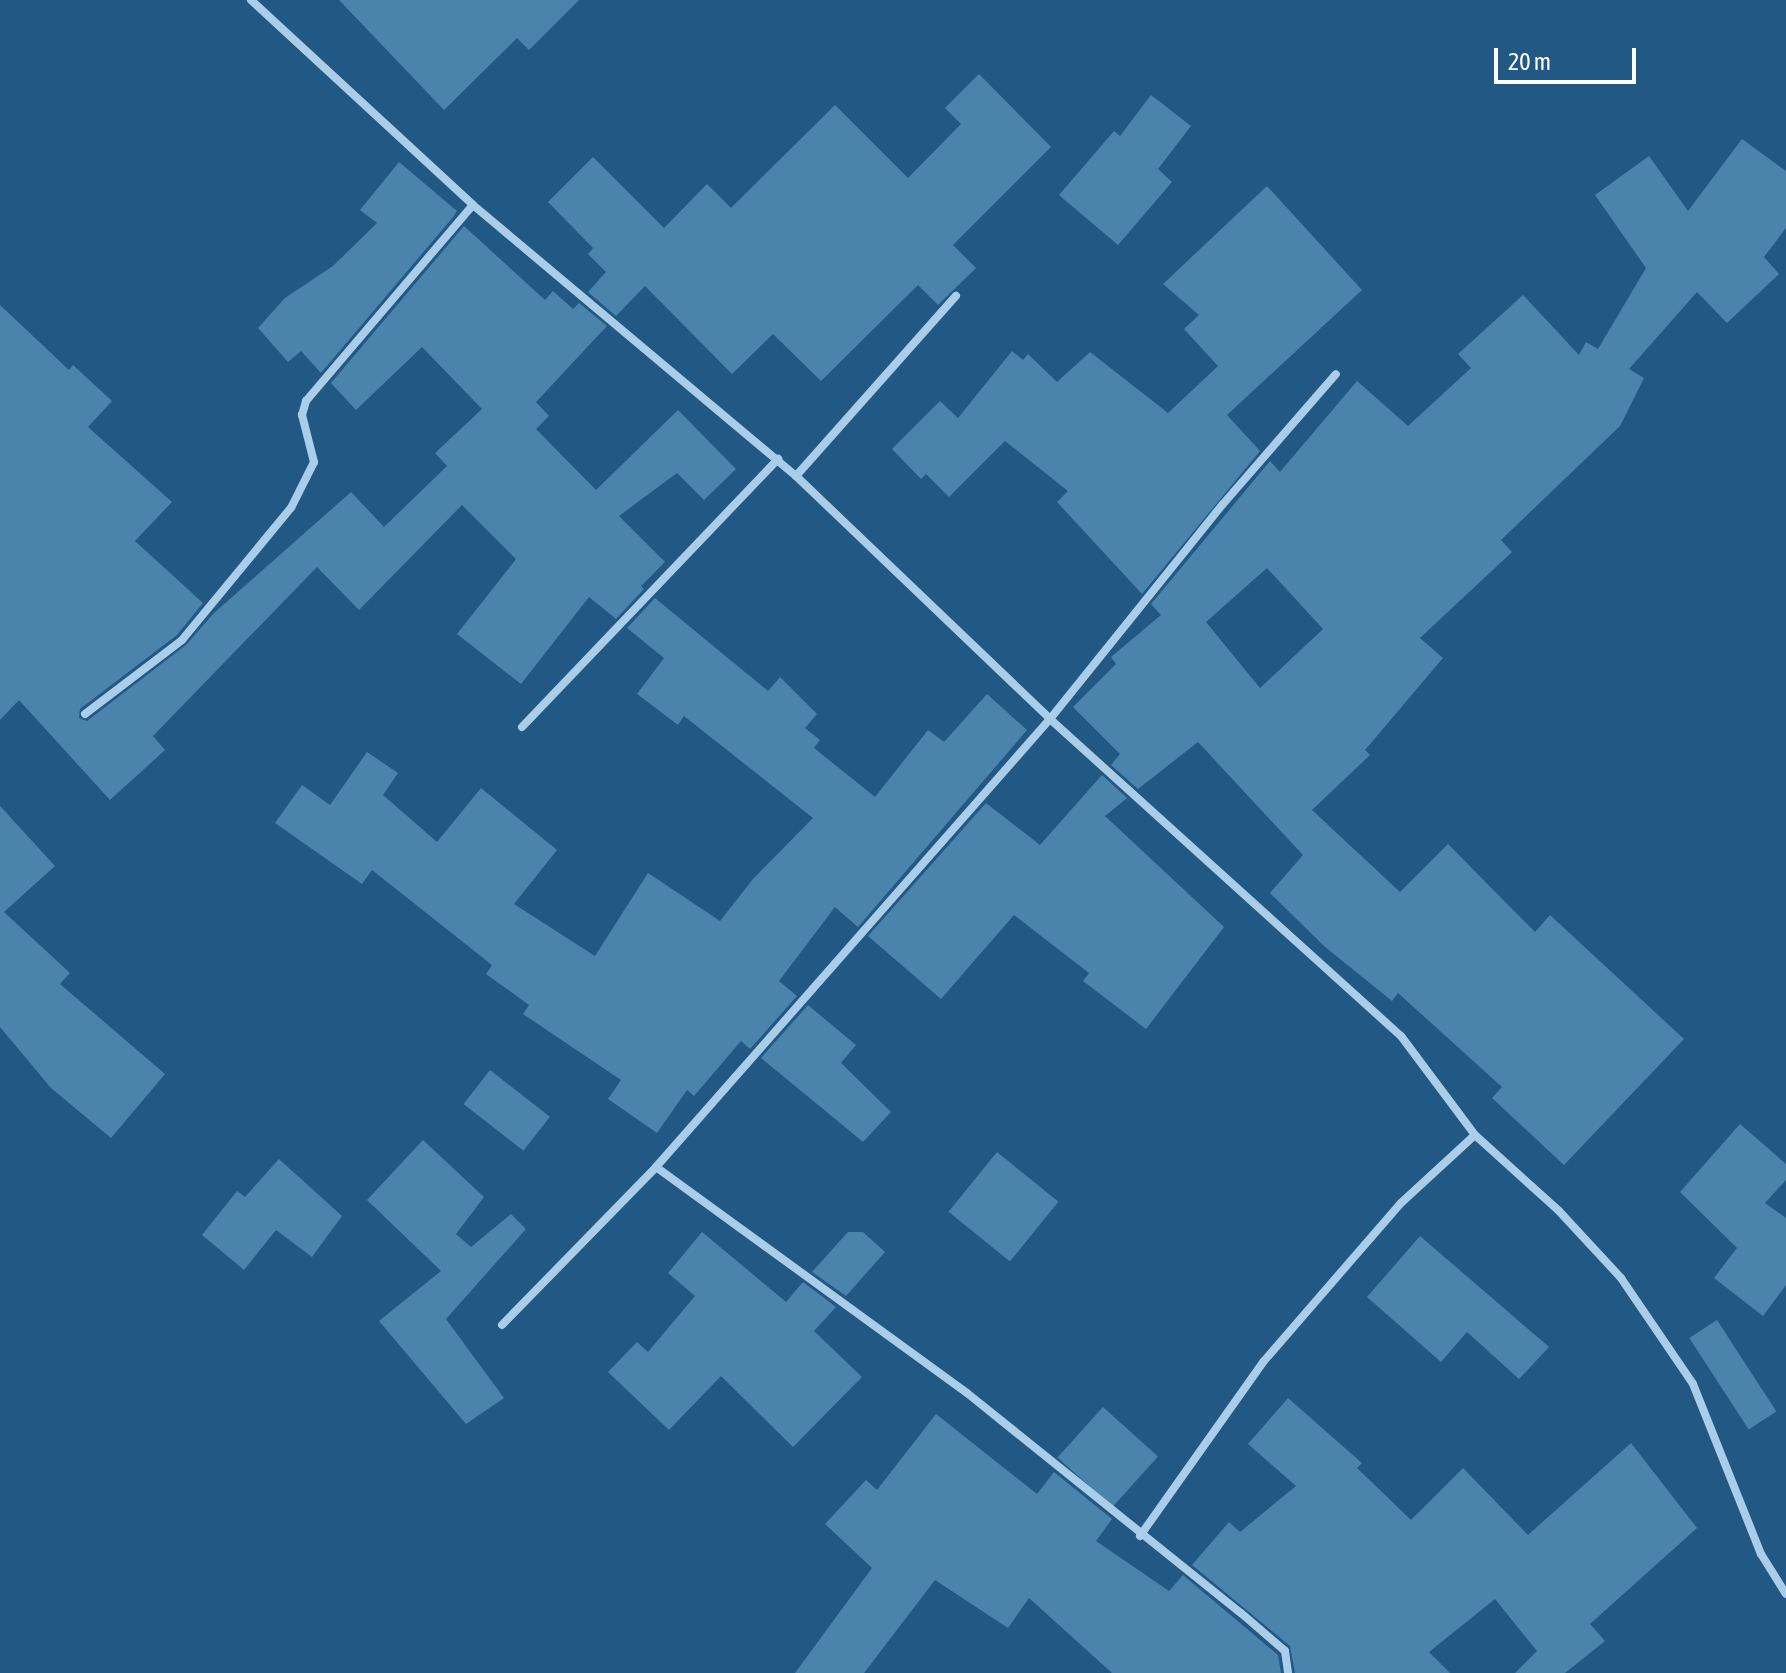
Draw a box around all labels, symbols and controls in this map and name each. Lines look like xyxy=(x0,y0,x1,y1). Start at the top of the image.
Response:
scale bar xyxy=(1498,32,1640,82)
text: 20 m xyxy=(1508,48,1551,75)

